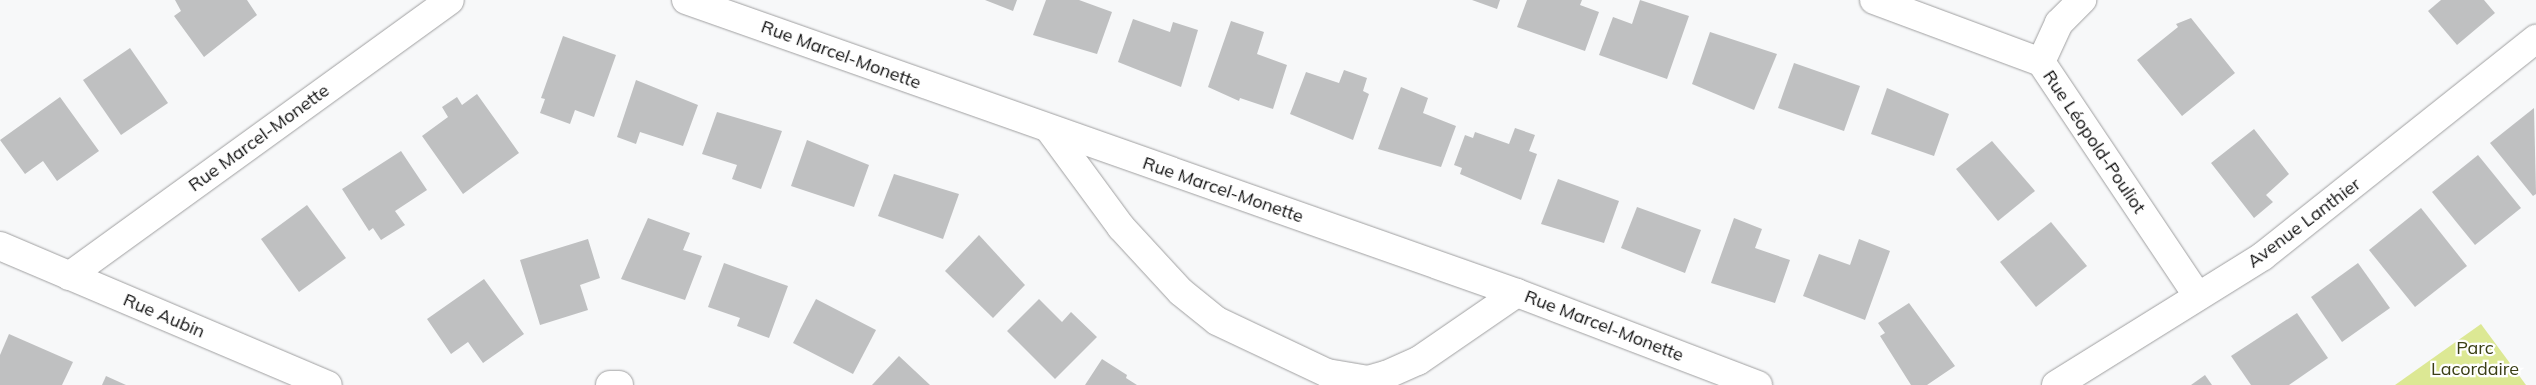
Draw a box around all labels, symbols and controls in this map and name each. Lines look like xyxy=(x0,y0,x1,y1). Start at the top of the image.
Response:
street label: Rue Marcel-Monette xyxy=(758,16,924,94)
street label: Rue Léopold-Pouliot xyxy=(2038,66,2150,218)
street label: Rue Marcel-Monette xyxy=(184,80,334,196)
street label: Rue Marcel-Monette xyxy=(1140,152,1306,228)
street label: Avenue Lanthier xyxy=(2243,173,2365,273)
street label: Rue Marcel-Monette xyxy=(1521,286,1687,366)
street label: Rue Aubin xyxy=(120,289,208,343)
park label: Parc Lacordaire xyxy=(2431,338,2519,380)

